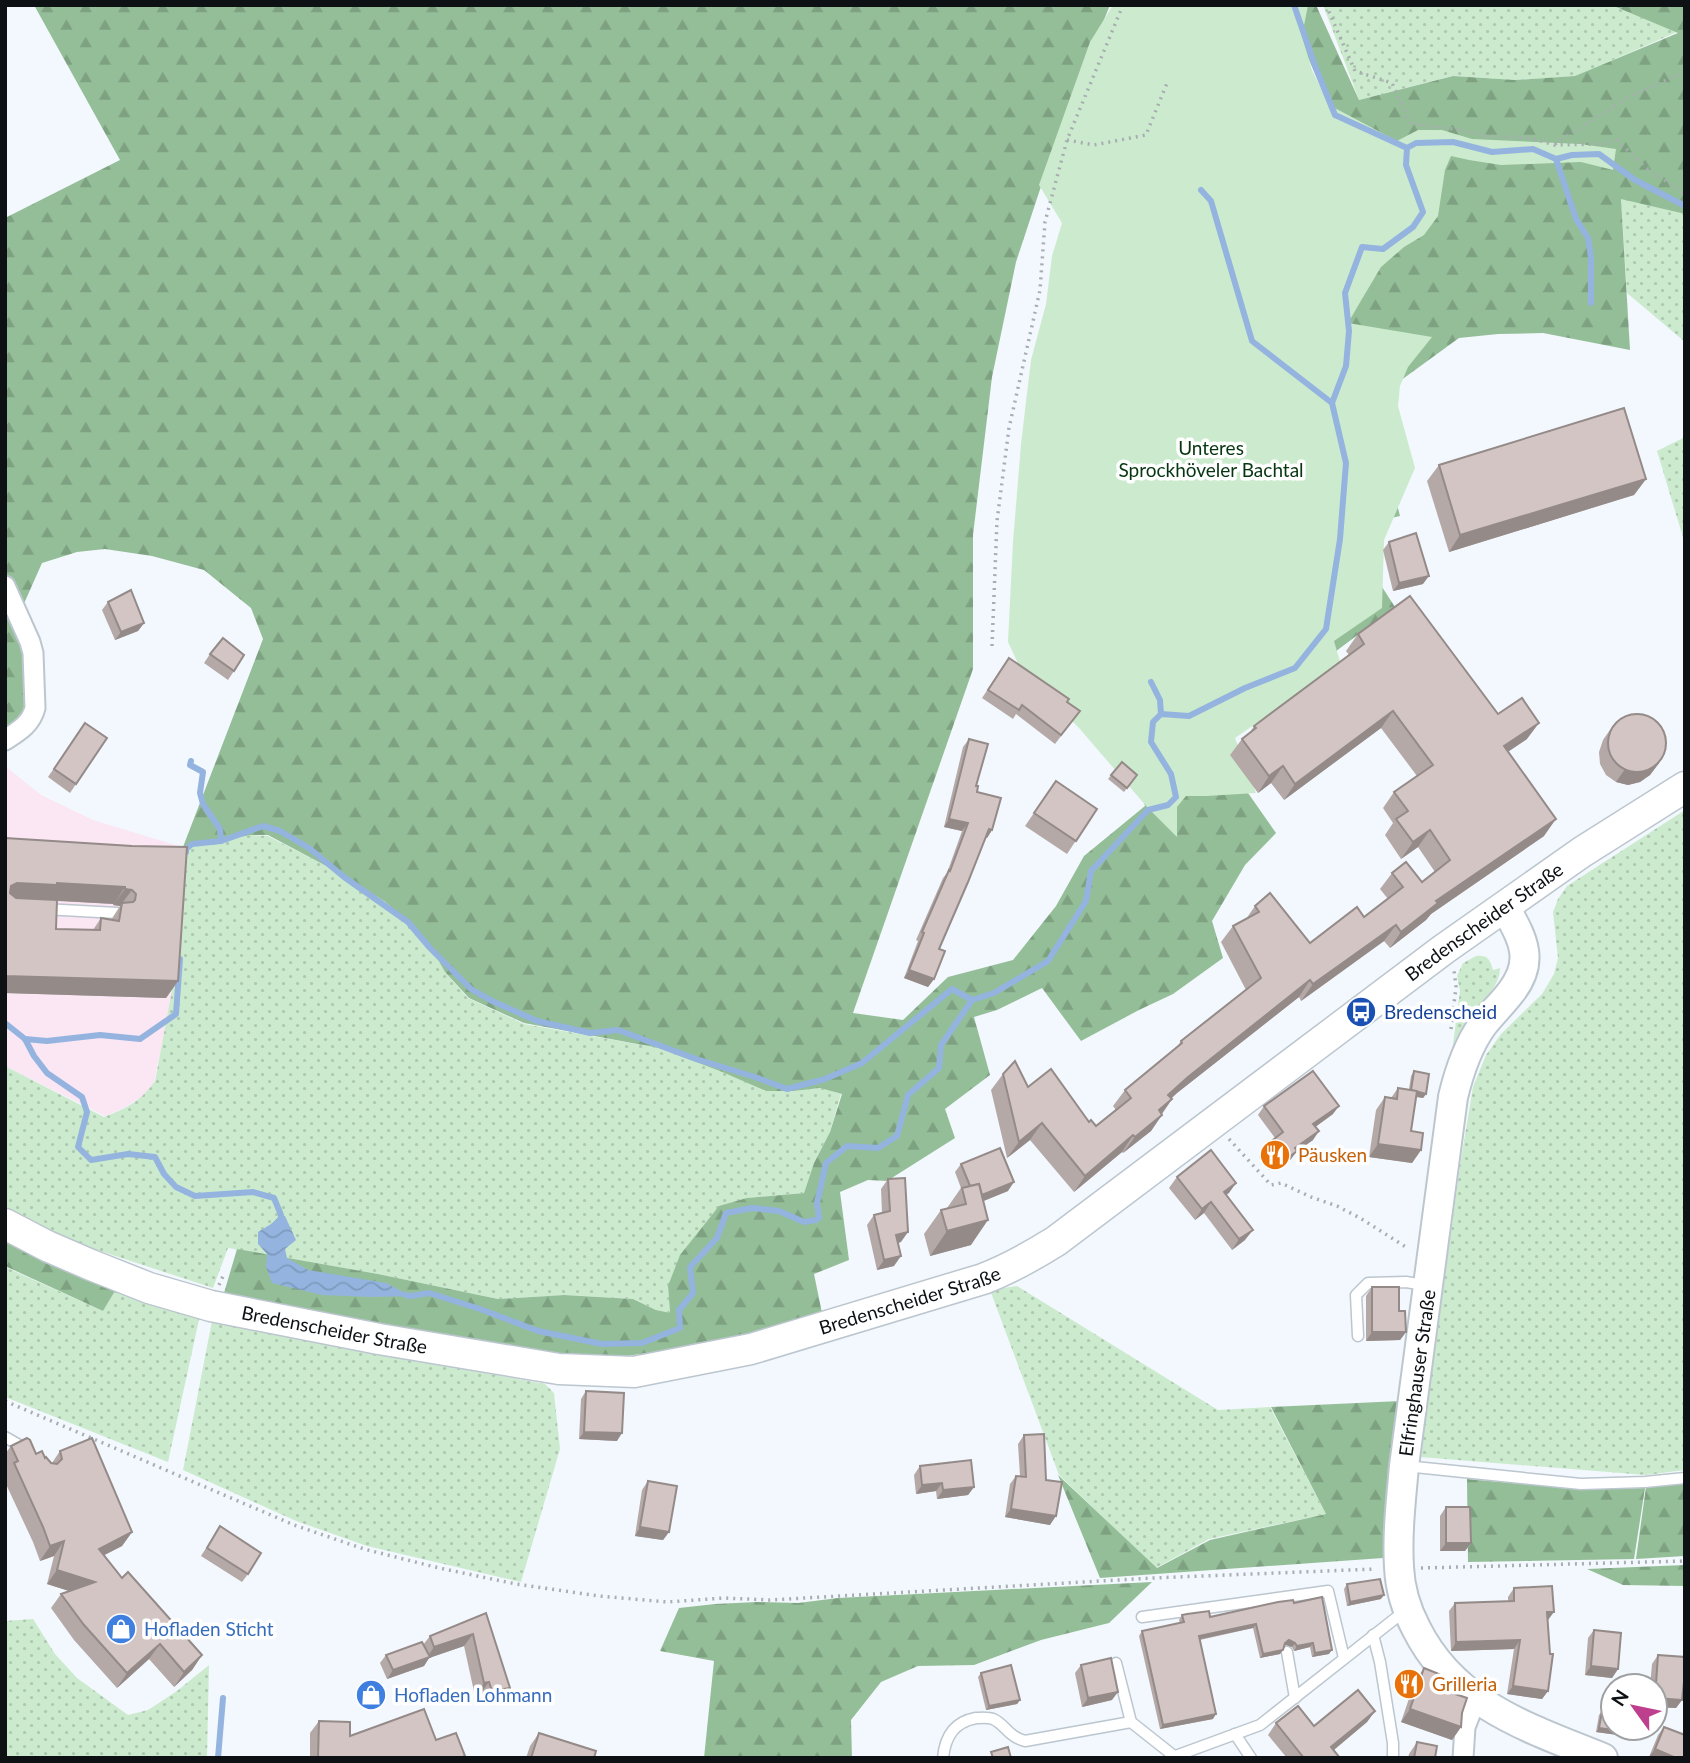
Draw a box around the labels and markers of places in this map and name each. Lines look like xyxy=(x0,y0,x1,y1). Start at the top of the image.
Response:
bus stop icon: Bredenscheid xyxy=(1344,995,1378,1029)
place label: Bredenscheid xyxy=(1384,1000,1497,1023)
restaurant icon: Päusken xyxy=(1258,1138,1292,1172)
place label: Päusken xyxy=(1298,1143,1367,1166)
shop icon: Hofladen Sticht xyxy=(104,1612,138,1646)
place label: Hofladen Sticht xyxy=(144,1617,274,1640)
restaurant icon: Grilleria xyxy=(1392,1667,1426,1701)
place label: Grilleria xyxy=(1432,1672,1497,1695)
shop icon: Hofladen Lohmann xyxy=(354,1678,388,1712)
place label: Hofladen Lohmann xyxy=(394,1683,552,1706)

